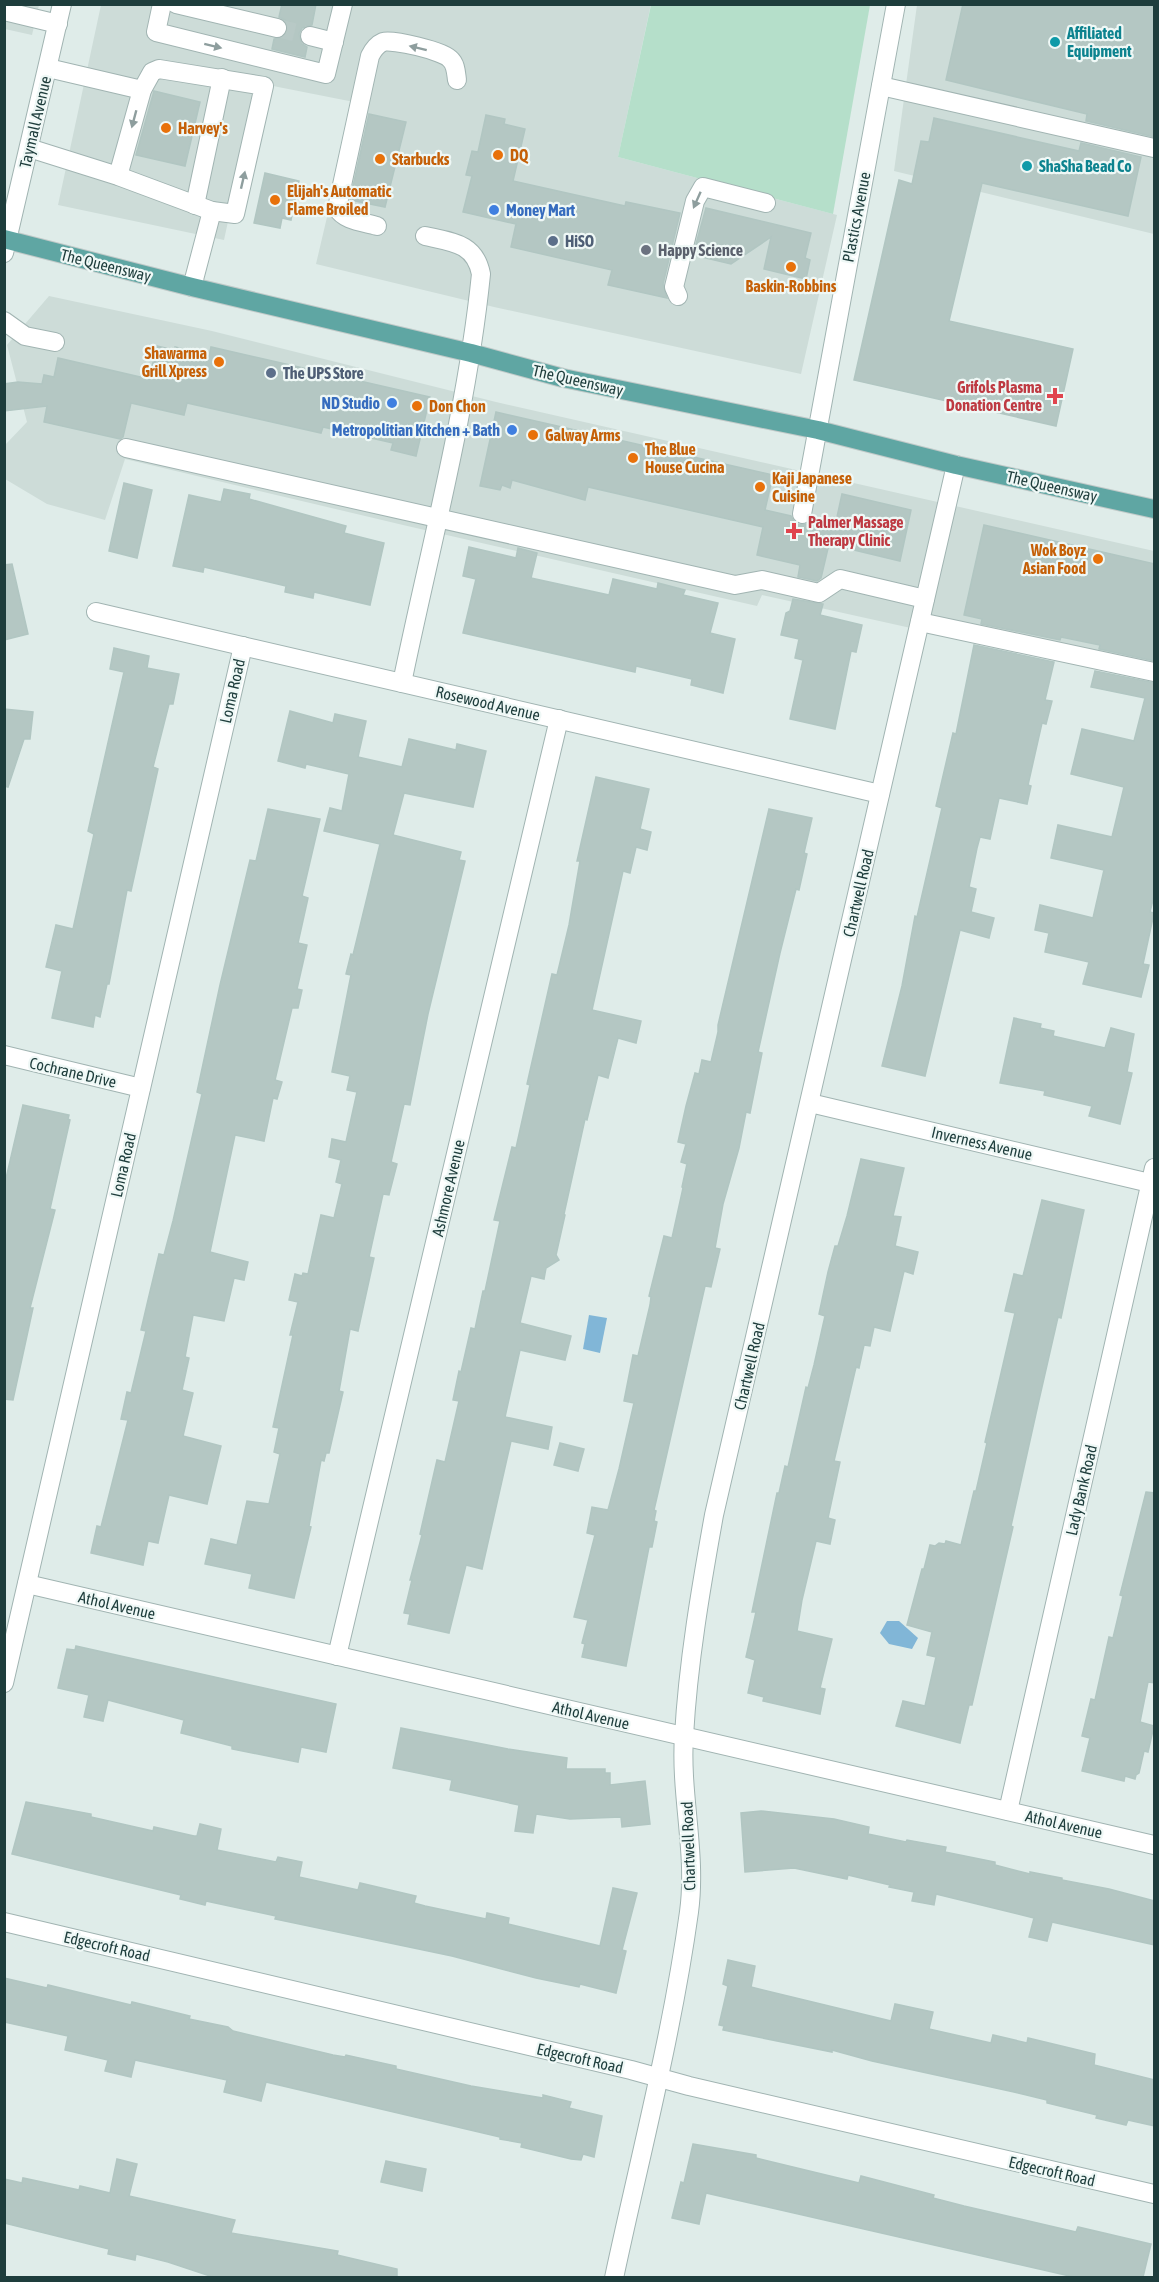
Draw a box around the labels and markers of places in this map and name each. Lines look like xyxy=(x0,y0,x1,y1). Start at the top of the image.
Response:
place label: Affiliated Equipment xyxy=(1066,24,1132,60)
marker: Affiliated Equipment xyxy=(1048,35,1062,49)
place label: Harvey's xyxy=(178,119,228,137)
marker: Harvey's xyxy=(159,121,173,135)
place label: DQ xyxy=(510,146,529,164)
marker: DQ xyxy=(491,148,505,162)
place label: Starbucks xyxy=(392,150,450,168)
marker: Starbucks xyxy=(373,152,387,166)
place label: ShaSha Bead Co xyxy=(1039,157,1132,175)
marker: ShaSha Bead Co xyxy=(1020,159,1034,173)
place label: Elijah's Automatic Flame Broiled xyxy=(287,182,392,218)
marker: Elijah's Automatic Flame Broiled xyxy=(268,193,282,207)
place label: Money Mart xyxy=(506,201,576,219)
marker: Money Mart xyxy=(487,203,501,217)
place label: HiSO xyxy=(565,232,594,250)
marker: HiSO xyxy=(546,234,560,248)
place label: Happy Science xyxy=(658,241,743,259)
marker: Happy Science xyxy=(639,243,653,257)
marker: Baskin-Robbins xyxy=(784,260,798,274)
place label: Baskin-Robbins xyxy=(746,277,837,295)
place label: Shawarma Grill Xpress xyxy=(141,344,207,380)
marker: Shawarma Grill Xpress xyxy=(212,355,226,369)
place label: The UPS Store xyxy=(283,364,364,382)
marker: The UPS Store xyxy=(264,366,278,380)
place label: Grifols Plasma Donation Centre xyxy=(946,378,1042,414)
marker: Grifols Plasma Donation Centre xyxy=(1046,387,1064,405)
place label: ND Studio xyxy=(322,394,380,412)
marker: ND Studio xyxy=(385,396,399,410)
place label: Don Chon xyxy=(429,397,486,415)
marker: Don Chon xyxy=(410,399,424,413)
place label: Metropolitian Kitchen + Bath xyxy=(332,421,500,439)
marker: Metropolitian Kitchen + Bath xyxy=(505,423,519,437)
place label: Galway Arms xyxy=(545,426,621,444)
marker: Galway Arms xyxy=(526,428,540,442)
place label: The Blue House Cucina xyxy=(645,440,724,476)
marker: The Blue House Cucina xyxy=(626,451,640,465)
place label: Kaji Japanese Cuisine xyxy=(772,469,852,505)
marker: Kaji Japanese Cuisine xyxy=(753,480,767,494)
place label: Palmer Massage Therapy Clinic xyxy=(808,513,904,549)
marker: Palmer Massage Therapy Clinic xyxy=(785,522,803,540)
place label: Wok Boyz Asian Food xyxy=(1022,541,1086,577)
marker: Wok Boyz Asian Food xyxy=(1091,552,1105,566)

